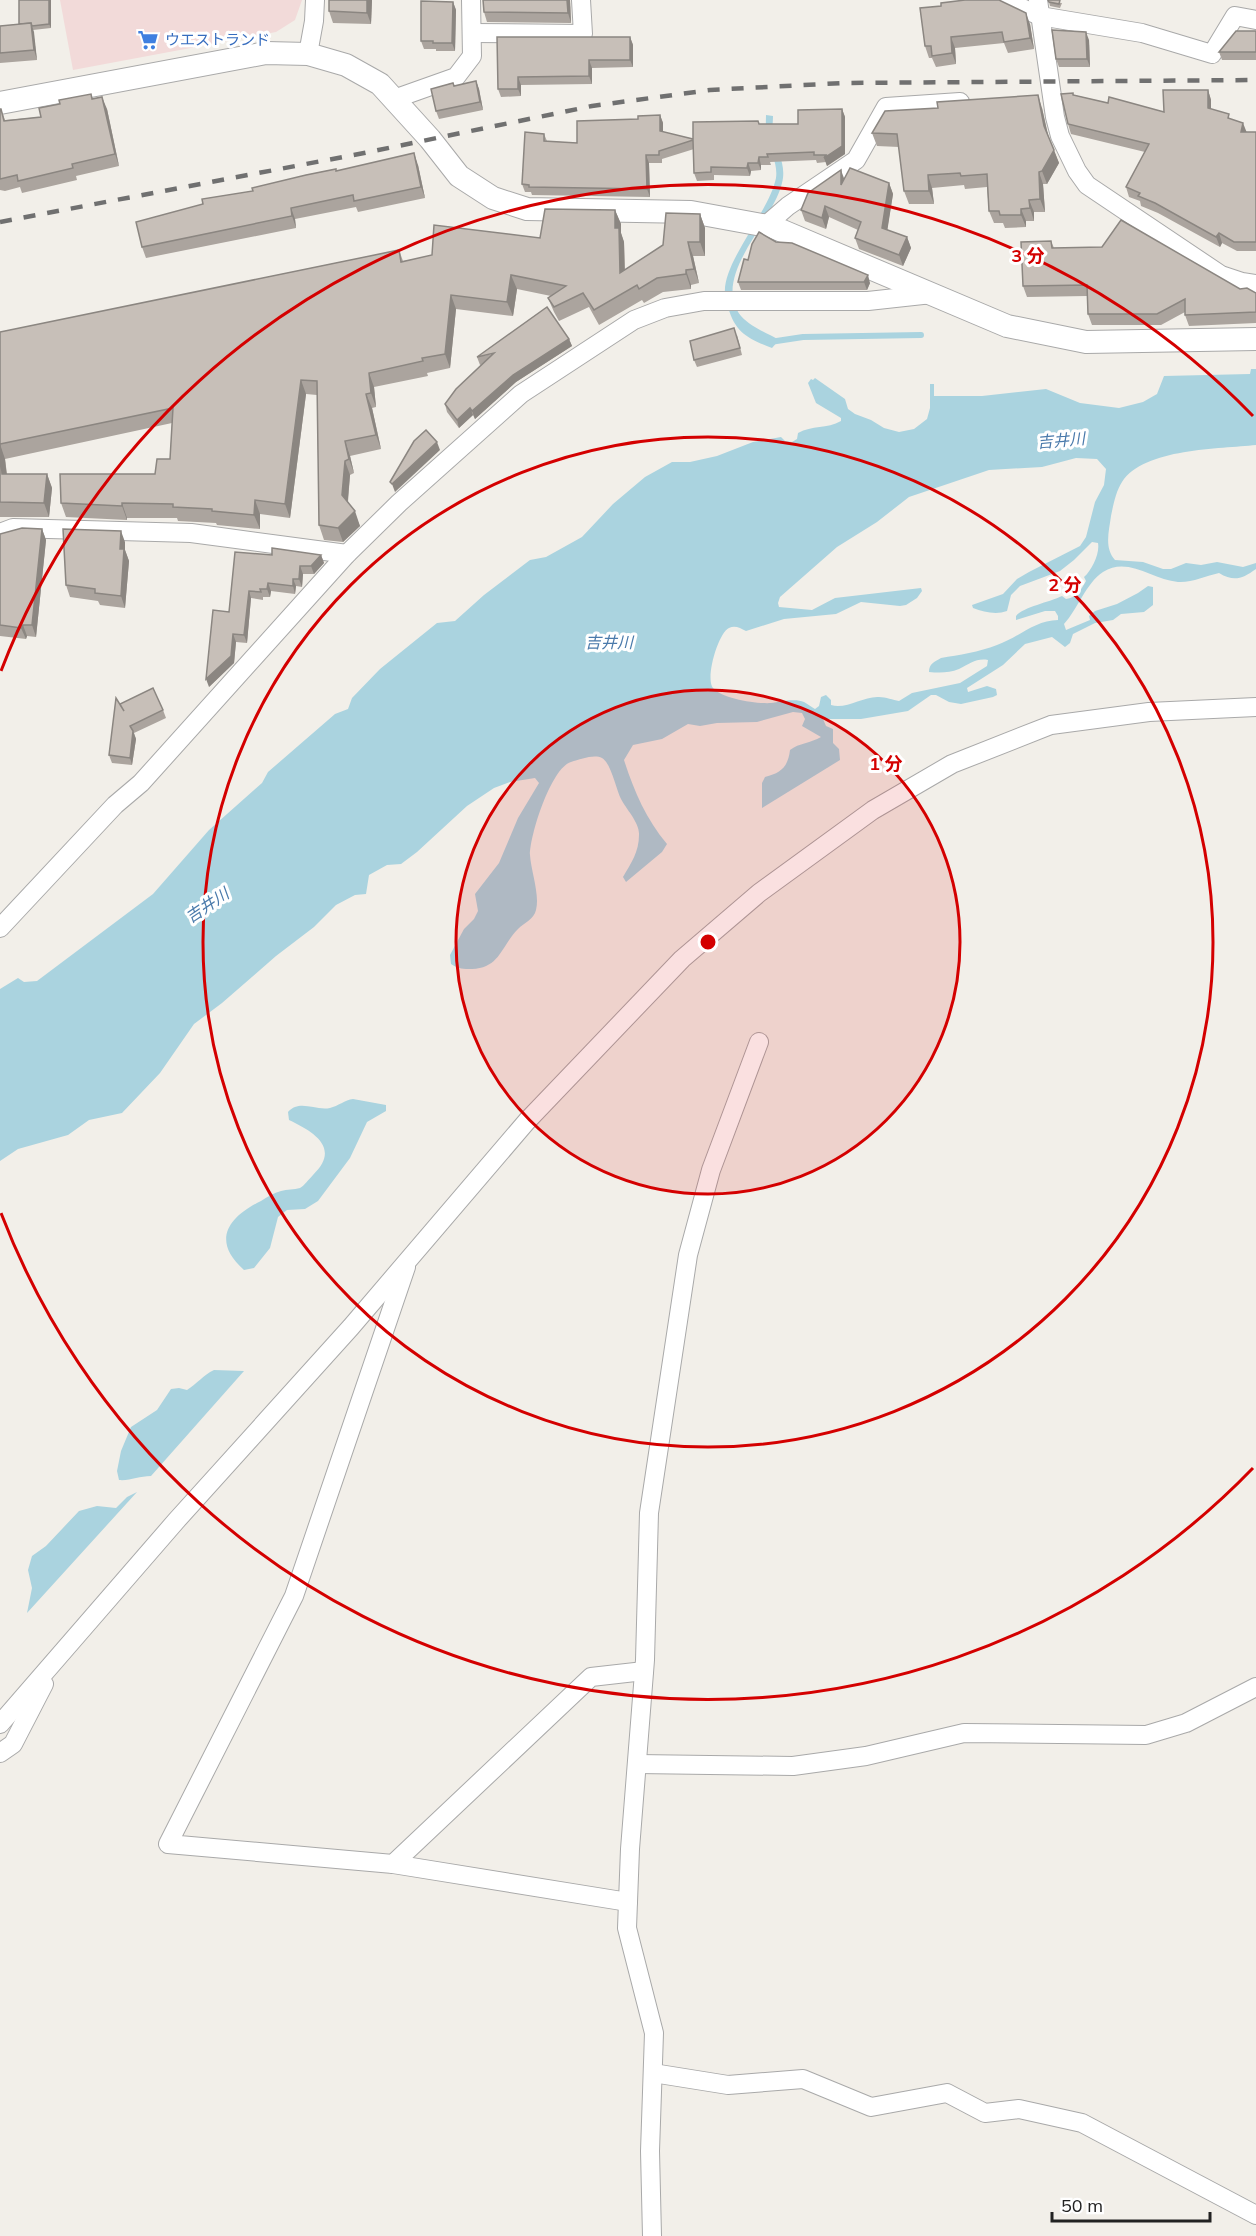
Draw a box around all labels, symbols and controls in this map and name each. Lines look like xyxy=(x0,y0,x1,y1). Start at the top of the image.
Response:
supermarket icon: ウエストランド xyxy=(136,28,160,52)
place label: ウエストランド xyxy=(165,30,270,49)
text: 3 分 xyxy=(1011,244,1045,267)
water label: 吉井川 xyxy=(1036,428,1088,452)
text: 2 分 xyxy=(1048,573,1082,596)
water label: 吉井川 xyxy=(585,632,635,652)
text: 1 分 xyxy=(869,752,903,775)
water label: 吉井川 xyxy=(182,882,234,927)
centre of rings xyxy=(698,932,718,952)
scale bar xyxy=(1052,2185,1210,2223)
text: 50 m xyxy=(1061,2194,1103,2217)

